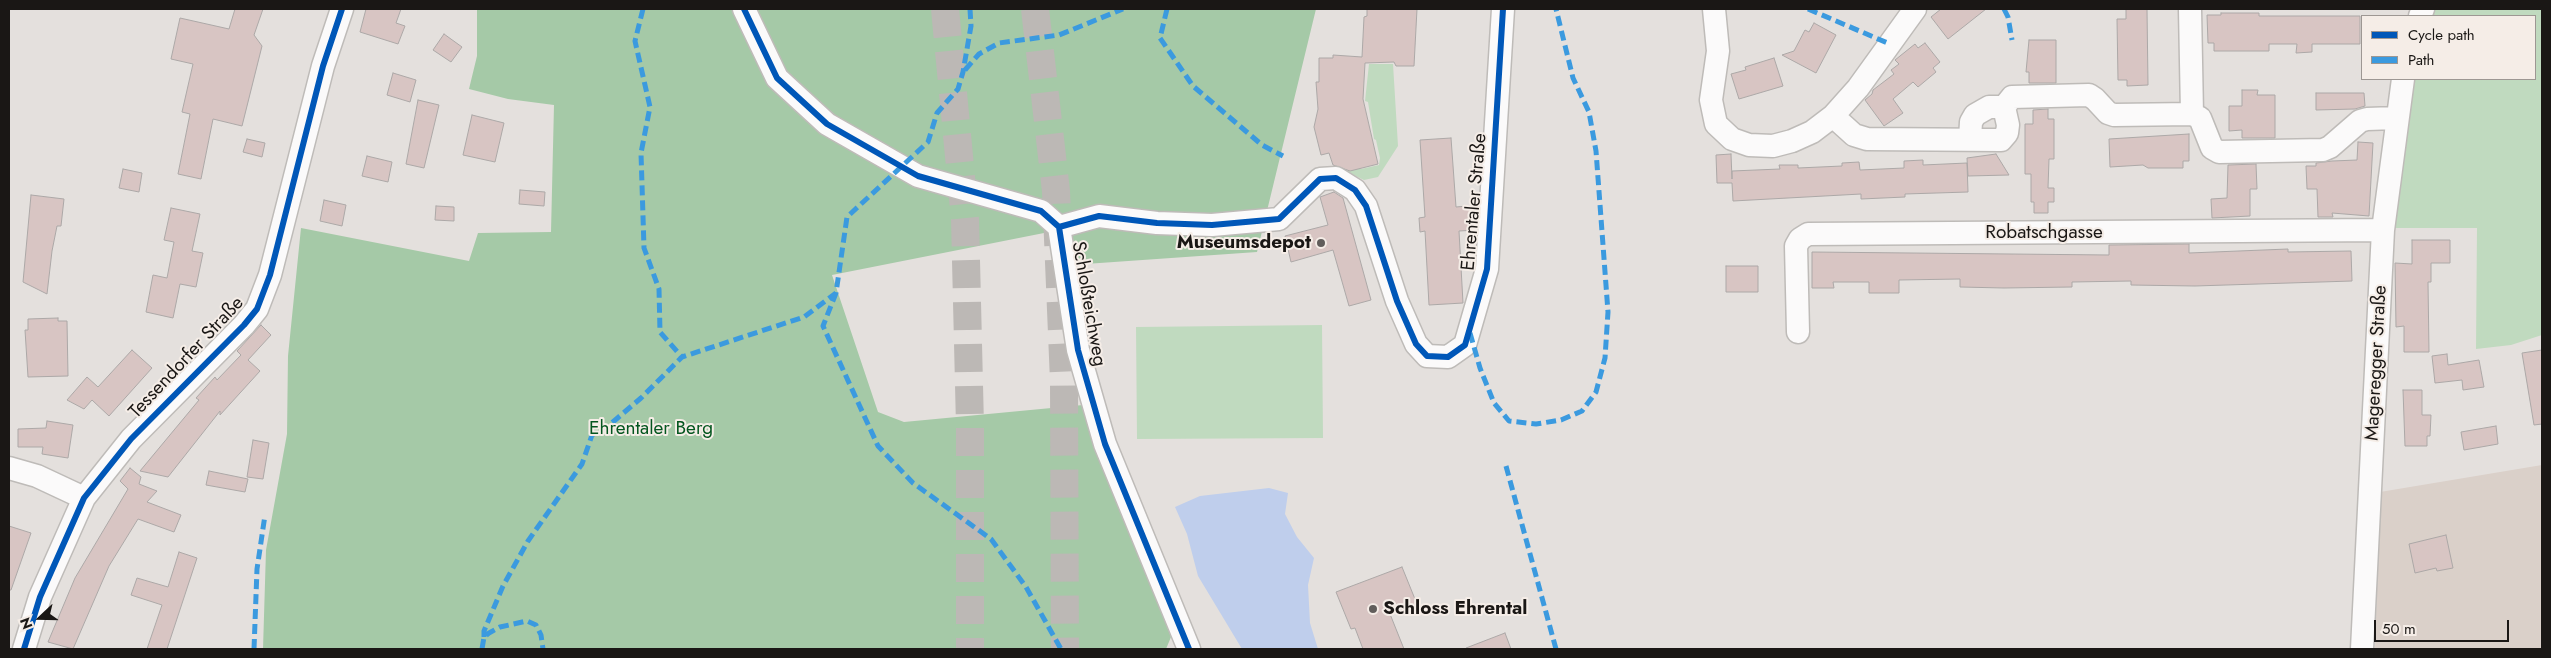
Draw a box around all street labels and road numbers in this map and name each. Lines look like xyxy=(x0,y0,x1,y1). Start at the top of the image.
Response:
street label: Ehrentaler Straße xyxy=(1458,132,1492,272)
street label: Robatschgasse xyxy=(1985,222,2103,244)
street label: Schloßteichweg xyxy=(1066,240,1110,368)
street label: Mageregger Straße xyxy=(2362,285,2392,441)
street label: Tessendorfer Straße xyxy=(125,292,249,424)

